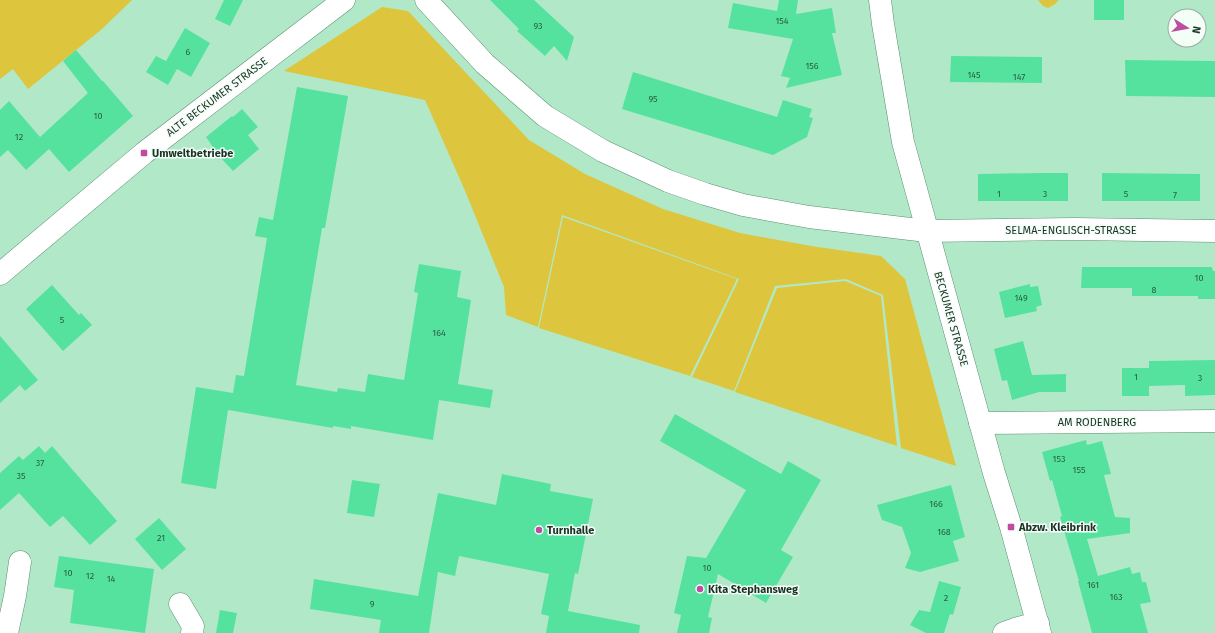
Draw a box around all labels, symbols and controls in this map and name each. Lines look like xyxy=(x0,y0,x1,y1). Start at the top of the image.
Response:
north arrow xyxy=(1167,8,1207,48)
house number: 154 xyxy=(775,16,789,26)
house number: 93 xyxy=(533,21,543,31)
text: N xyxy=(1189,25,1203,35)
house number: 6 xyxy=(186,47,191,57)
street label: ALTE BECKUMER STRASSE xyxy=(164,54,270,139)
house number: 156 xyxy=(805,61,819,71)
house number: 145 xyxy=(967,70,981,80)
house number: 147 xyxy=(1013,72,1025,82)
house number: 95 xyxy=(648,94,658,104)
house number: 10 xyxy=(94,111,102,121)
house number: 12 xyxy=(15,132,23,142)
place label: Umweltbetriebe xyxy=(152,147,233,160)
marker: Umweltbetriebe xyxy=(139,148,149,158)
house number: 1 xyxy=(997,189,1001,199)
house number: 3 xyxy=(1043,189,1047,199)
house number: 5 xyxy=(1124,189,1129,199)
house number: 7 xyxy=(1173,190,1177,200)
street label: SELMA-ENGLISCH-STRASSE xyxy=(1005,224,1137,237)
street label: BECKUMER STRASSE xyxy=(931,270,971,368)
house number: 10 xyxy=(1195,273,1203,283)
house number: 8 xyxy=(1152,285,1157,295)
house number: 149 xyxy=(1014,293,1028,303)
house number: 5 xyxy=(60,315,65,325)
house number: 164 xyxy=(432,328,446,338)
house number: 1 xyxy=(1134,372,1138,382)
house number: 3 xyxy=(1198,373,1202,383)
street label: AM RODENBERG xyxy=(1058,416,1136,429)
house number: 153 xyxy=(1053,454,1065,464)
house number: 37 xyxy=(36,458,44,468)
house number: 155 xyxy=(1073,465,1086,475)
house number: 35 xyxy=(16,471,26,481)
house number: 166 xyxy=(929,499,943,509)
place label: Abzw. Kleibrink xyxy=(1018,521,1097,534)
marker: Abzw. Kleibrink xyxy=(1006,522,1016,532)
place label: Turnhalle xyxy=(547,524,594,537)
marker: Turnhalle xyxy=(534,525,544,535)
house number: 168 xyxy=(937,527,951,537)
house number: 21 xyxy=(157,533,165,543)
house number: 10 xyxy=(703,563,711,573)
house number: 10 xyxy=(64,568,72,578)
house number: 12 xyxy=(86,571,94,581)
house number: 14 xyxy=(107,574,116,584)
house number: 161 xyxy=(1087,580,1099,590)
place label: Kita Stephansweg xyxy=(708,583,799,596)
marker: Kita Stephansweg xyxy=(695,584,705,594)
house number: 163 xyxy=(1109,592,1123,602)
house number: 2 xyxy=(944,593,948,603)
house number: 9 xyxy=(370,599,375,609)

